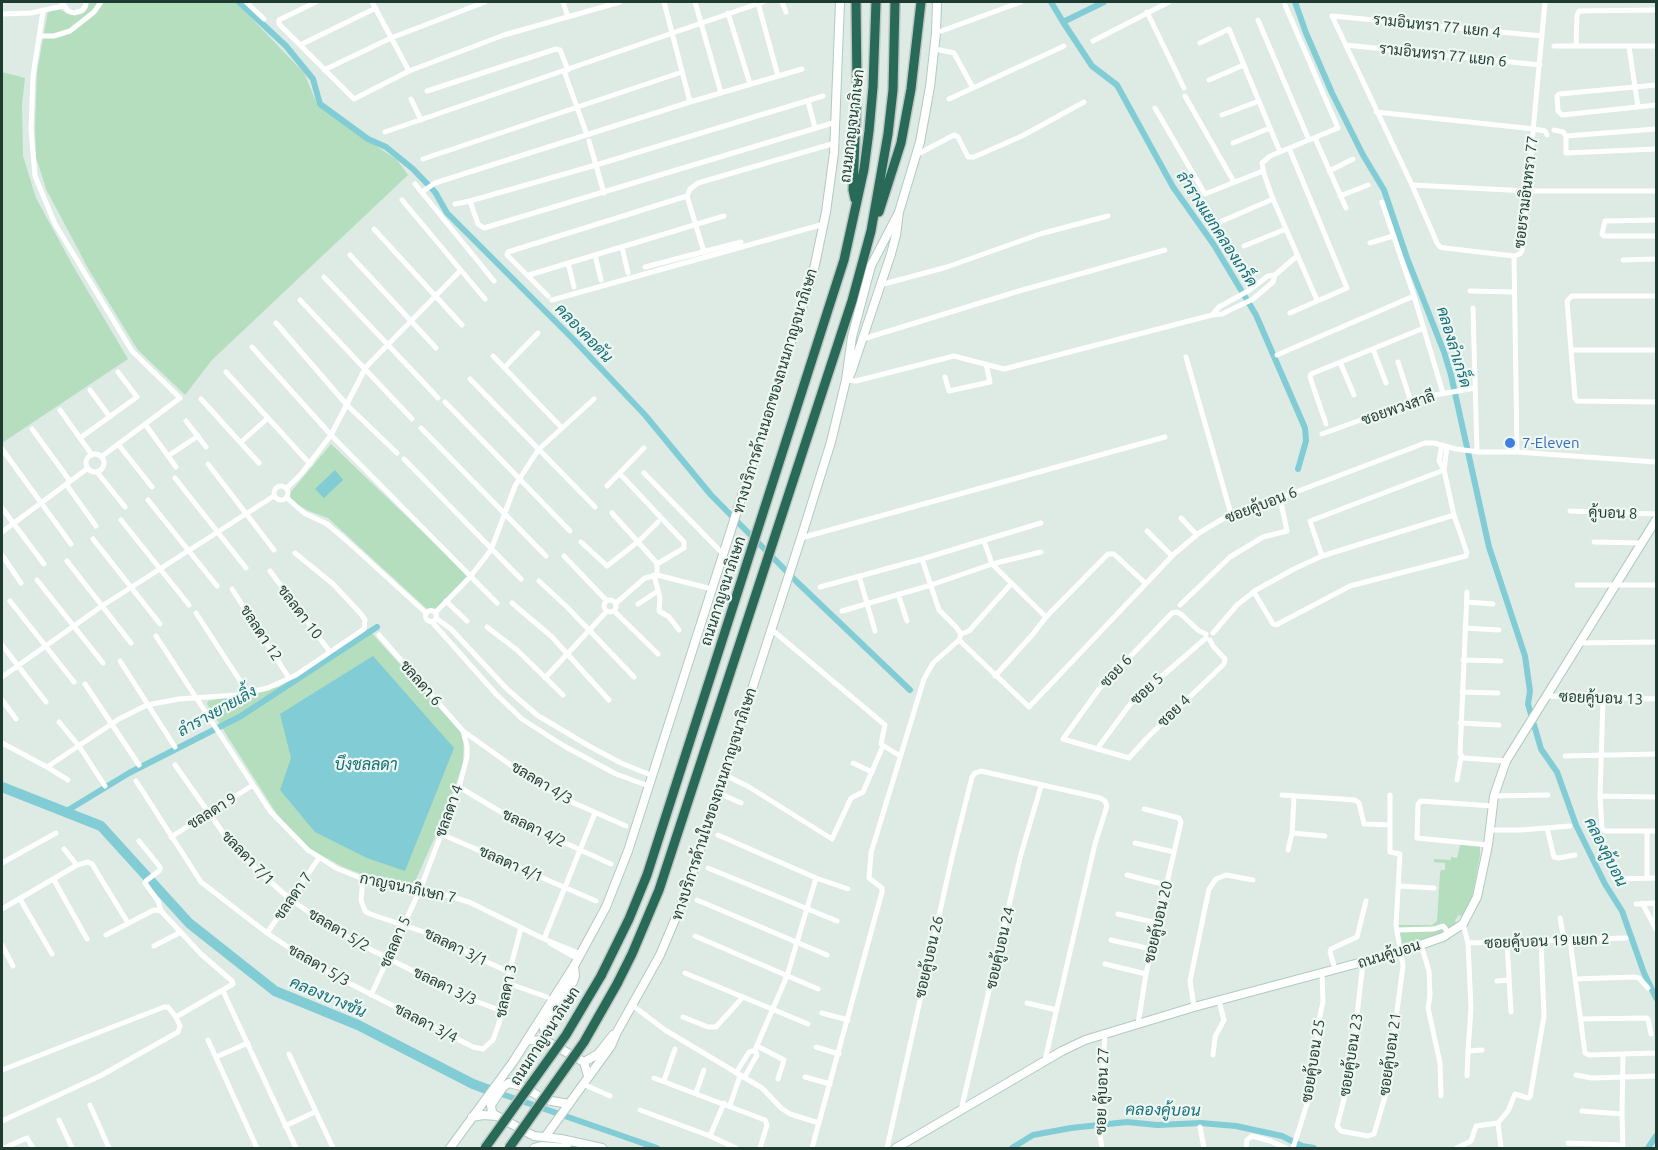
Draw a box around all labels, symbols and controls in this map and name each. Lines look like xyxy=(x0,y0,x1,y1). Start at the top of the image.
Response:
street label: รามอินทรา 77 แยก 4 xyxy=(1372,10,1502,42)
street label: รามอินทรา 77 แยก 6 xyxy=(1378,39,1508,71)
street label: ถนนกาญจนาภิเษก xyxy=(836,68,868,184)
street label: ซอยรามอินทรา 77 xyxy=(1510,135,1542,249)
water label: ลำรางแยกคลองเกร็ด xyxy=(1172,167,1262,291)
street label: ทางบริการด้านนอกของถนนกาญจนาภิเษก xyxy=(729,266,821,516)
water label: คลองคอตัน xyxy=(551,300,617,366)
water label: คลองลำเกร็ด xyxy=(1433,304,1475,390)
street label: ซอยพวงสาลี xyxy=(1359,387,1437,429)
place label: 7-Eleven xyxy=(1522,434,1580,452)
marker: 7-Eleven xyxy=(1503,436,1517,450)
street label: ซอยคู้บอน 6 xyxy=(1222,483,1300,527)
street label: คู้บอน 8 xyxy=(1588,503,1638,523)
street label: ถนนกาญจนาภิเษก xyxy=(697,534,749,648)
street label: ชลลดา 10 xyxy=(274,581,326,643)
street label: ชลลดา 12 xyxy=(236,602,286,664)
street label: ซอย 6 xyxy=(1096,651,1136,691)
street label: ชลลดา 6 xyxy=(396,657,446,709)
street label: ซอย 5 xyxy=(1127,669,1167,709)
water label: ลำรางยายเลิ้ง xyxy=(174,681,260,741)
street label: ทางบริการด้านในของถนนกาญจนาภิเษก xyxy=(668,685,760,923)
street label: ซอยคู้บอน 13 xyxy=(1559,688,1643,708)
street label: ซอย 4 xyxy=(1154,691,1194,731)
water label: บึงชลลดา xyxy=(334,755,398,775)
street label: ชลลดา 4/3 xyxy=(508,758,576,808)
street label: ชลลดา 4 xyxy=(431,782,467,840)
street label: ชลลดา 9 xyxy=(184,789,240,833)
street label: ชลลดา 4/2 xyxy=(499,805,569,851)
water label: คลองคู้บอน xyxy=(1580,814,1632,890)
street label: ชลลดา 7/1 xyxy=(218,827,278,889)
street label: ชลลดา 4/1 xyxy=(476,842,546,886)
street label: ชลลดา 7 xyxy=(270,868,316,924)
street label: กาญจนาภิเษก 7 xyxy=(358,869,458,907)
street label: ซอยคู้บอน 20 xyxy=(1140,879,1176,965)
street label: ชลลดา 5/2 xyxy=(305,905,373,955)
street label: ซอยคู้บอน 24 xyxy=(982,905,1018,991)
street label: ชลลดา 5 xyxy=(376,913,414,971)
street label: ซอยคู้บอน 26 xyxy=(911,914,947,1000)
street label: ชลลดา 3/1 xyxy=(421,924,491,970)
street label: ซอยคู้บอน 19 แยก 2 xyxy=(1484,930,1610,952)
street label: ถนนคู้บอน xyxy=(1355,936,1423,972)
street label: ชลลดา 5/3 xyxy=(285,940,353,990)
street label: ชลลดา 3 xyxy=(492,962,520,1020)
street label: ชลลดา 3/3 xyxy=(410,963,480,1009)
water label: คลองบางชัน xyxy=(287,972,369,1022)
street label: ถนนกาญจนาภิเษก xyxy=(506,983,584,1089)
street label: ชลลดา 3/4 xyxy=(391,999,461,1047)
street label: ซอยคู้บอน 21 xyxy=(1375,1011,1405,1097)
street label: ซอยคู้บอน 23 xyxy=(1336,1012,1366,1098)
street label: ซอยคู้บอน 25 xyxy=(1298,1018,1328,1104)
street label: ซอย คู้บอน 27 xyxy=(1091,1047,1113,1135)
water label: คลองคู้บอน xyxy=(1125,1100,1201,1120)

